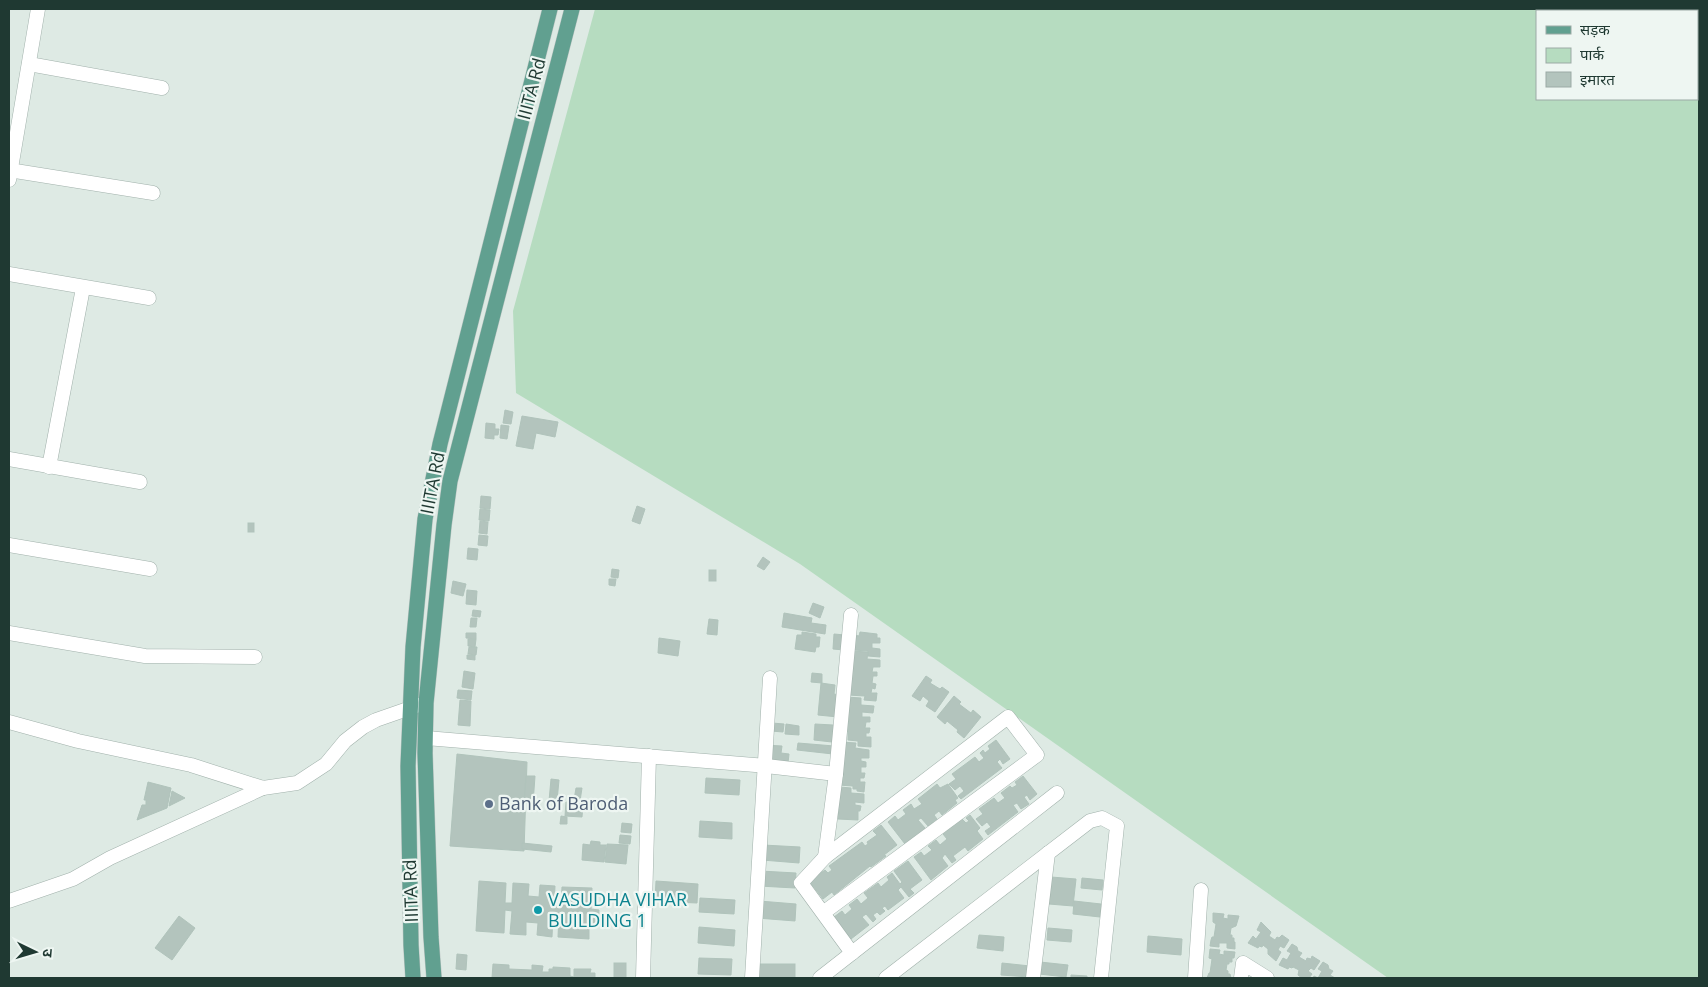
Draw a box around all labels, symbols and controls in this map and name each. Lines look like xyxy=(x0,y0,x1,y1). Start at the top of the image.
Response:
legend xyxy=(1536,10,1698,100)
text: सड़क xyxy=(1580,19,1610,39)
text: पार्क xyxy=(1580,44,1604,64)
street label: IIITA Rd xyxy=(511,55,551,122)
text: इमारत xyxy=(1580,69,1615,89)
street label: IIITA Rd xyxy=(414,450,450,516)
place label: Bank of Baroda xyxy=(499,791,628,815)
marker: Bank of Baroda xyxy=(483,798,495,810)
street label: IIITA Rd xyxy=(397,859,423,923)
place label: VASUDHA VIHAR BUILDING 1 xyxy=(548,887,687,932)
marker: VASUDHA VIHAR BUILDING 1 xyxy=(532,904,544,916)
north arrow xyxy=(10,927,60,977)
text: उ xyxy=(39,948,58,959)

